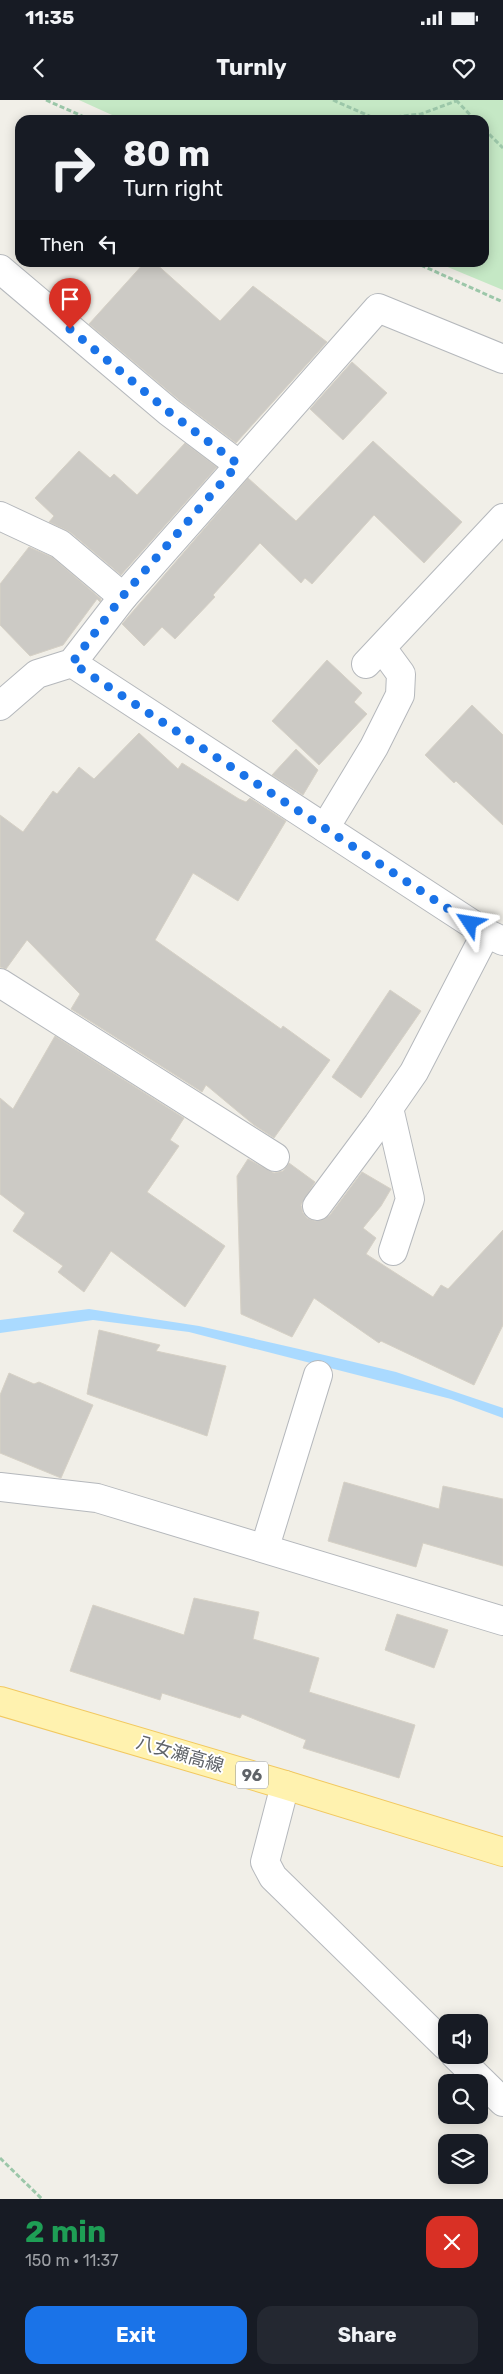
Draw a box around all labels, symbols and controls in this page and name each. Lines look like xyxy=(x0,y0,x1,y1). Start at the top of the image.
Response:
text: 11:35 xyxy=(25,6,74,29)
icon: back xyxy=(25,54,53,82)
text: Turnly xyxy=(216,54,287,81)
icon: heart xyxy=(450,54,478,82)
text: 80 m xyxy=(123,133,210,175)
icon: right xyxy=(40,135,105,200)
text: Turn right xyxy=(123,175,223,202)
icon: left xyxy=(94,230,122,258)
text: Then xyxy=(40,233,84,256)
pin xyxy=(49,278,91,329)
icon: arrive xyxy=(56,285,84,313)
position arrow xyxy=(443,896,495,948)
street label: 八女瀬高線 xyxy=(134,1731,226,1777)
road number: 96 xyxy=(236,1762,268,1788)
map controls xyxy=(438,2014,488,2184)
button: sound xyxy=(438,2014,488,2064)
button: search xyxy=(438,2074,488,2124)
button: layers xyxy=(438,2134,488,2184)
text: 2 min xyxy=(25,2214,106,2250)
button: close xyxy=(426,2216,478,2268)
text: 150 m · 11:37 xyxy=(25,2251,118,2270)
button: Exit xyxy=(25,2306,247,2364)
button: Share xyxy=(257,2306,478,2364)

